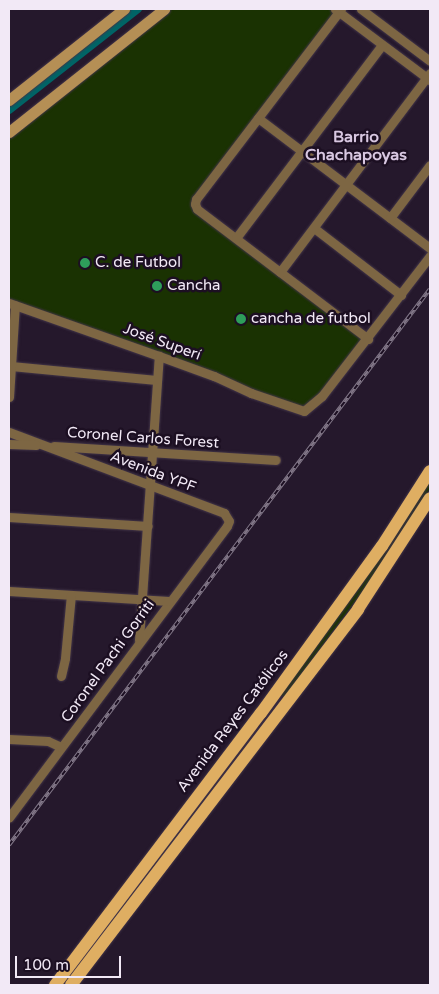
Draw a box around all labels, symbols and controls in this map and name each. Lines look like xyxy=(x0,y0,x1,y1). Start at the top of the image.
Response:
district label: Barrio Chachapoyas xyxy=(305,127,407,165)
place label: C. de Futbol xyxy=(95,254,181,272)
marker: C. de Futbol xyxy=(79,257,91,269)
place label: Cancha xyxy=(167,277,221,295)
marker: Cancha xyxy=(151,280,163,292)
place label: cancha de futbol xyxy=(251,310,371,328)
marker: cancha de futbol xyxy=(235,313,247,325)
street label: José Superí xyxy=(121,320,203,364)
street label: Coronel Carlos Forest xyxy=(66,424,220,452)
street label: Avenida YPF xyxy=(108,447,198,497)
street label: Coronel Pachi Gorriti xyxy=(57,596,159,726)
street label: Avenida Reyes Católicos xyxy=(174,646,292,796)
scale bar xyxy=(18,946,124,978)
text: 100 m xyxy=(23,956,69,974)

